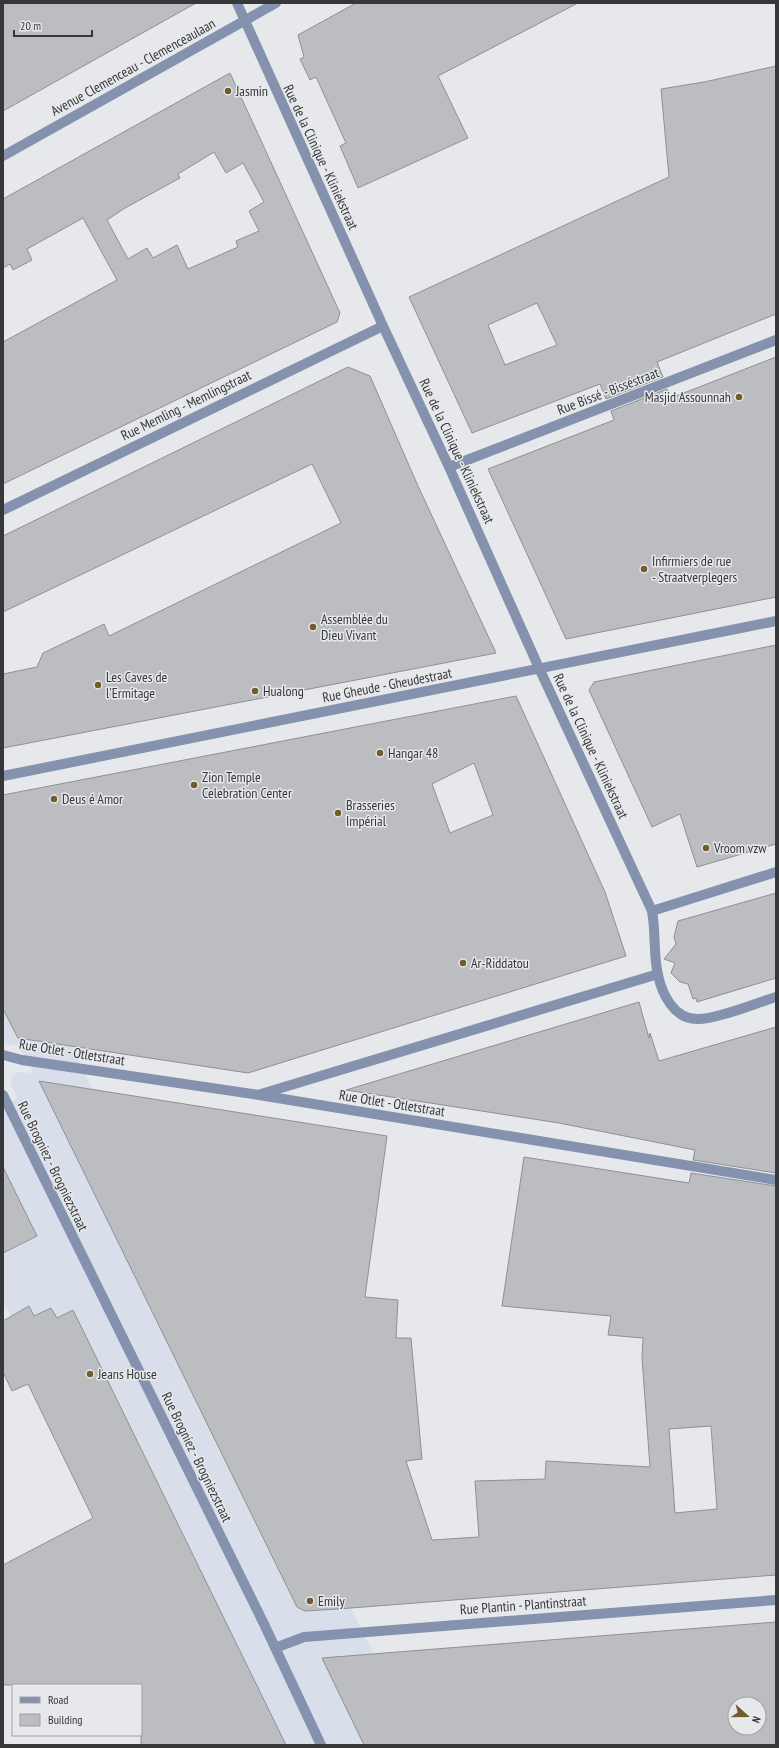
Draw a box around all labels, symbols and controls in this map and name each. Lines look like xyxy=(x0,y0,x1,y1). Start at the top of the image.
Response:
scale bar xyxy=(14,12,92,38)
street label: Avenue Clemenceau - Clemenceaulaan xyxy=(48,14,218,120)
text: 20 m xyxy=(20,18,41,33)
place label: Jasmin xyxy=(235,82,268,100)
street label: Rue de la Clinique - Kliniekstraat xyxy=(279,82,363,233)
marker: Jasmin xyxy=(223,86,233,96)
street label: Rue Bissé - Bisséstraat xyxy=(554,363,662,419)
street label: Rue Memling - Memlingstraat xyxy=(118,366,254,444)
street label: Rue de la Clinique - Kliniekstraat xyxy=(415,376,499,527)
place label: Masjid Assounnah xyxy=(645,388,731,406)
marker: Masjid Assounnah xyxy=(734,392,744,402)
place label: Infirmiers de rue - Straatverplegers xyxy=(652,552,738,586)
marker: Infirmiers de rue - Straatverplegers xyxy=(639,564,649,574)
place label: Assemblée du Dieu Vivant xyxy=(321,610,388,644)
marker: Assemblée du Dieu Vivant xyxy=(308,622,318,632)
street label: Rue Gheude - Gheudestraat xyxy=(321,664,453,706)
place label: Les Caves de l'Ermitage xyxy=(106,668,167,702)
street label: Rue de la Clinique - Kliniekstraat xyxy=(549,671,633,822)
marker: Les Caves de l'Ermitage xyxy=(93,680,103,690)
place label: Hualong xyxy=(263,682,304,700)
marker: Hualong xyxy=(250,686,260,696)
place label: Hangar 48 xyxy=(388,744,438,762)
marker: Hangar 48 xyxy=(375,748,385,758)
place label: Zion Temple Celebration Center xyxy=(202,768,292,802)
marker: Zion Temple Celebration Center xyxy=(189,780,199,790)
place label: Deus é Amor xyxy=(62,790,123,808)
marker: Deus é Amor xyxy=(49,794,59,804)
place label: Brasseries Impérial xyxy=(346,796,395,830)
marker: Brasseries Impérial xyxy=(333,808,343,818)
place label: Vroom vzw xyxy=(713,839,767,857)
marker: Vroom vzw xyxy=(701,843,711,853)
place label: Ar-Riddatou xyxy=(471,954,529,972)
marker: Ar-Riddatou xyxy=(458,958,468,968)
street label: Rue Otlet - Otletstraat xyxy=(18,1035,126,1069)
street label: Rue Otlet - Otletstraat xyxy=(338,1086,446,1120)
street label: Rue Brogniez - Brogniezstraat xyxy=(14,1098,92,1234)
place label: Jeans House xyxy=(97,1365,157,1383)
marker: Jeans House xyxy=(85,1369,95,1379)
street label: Rue Brogniez - Brogniezstraat xyxy=(158,1389,236,1525)
place label: Emily xyxy=(318,1592,345,1610)
street label: Rue Plantin - Plantinstraat xyxy=(459,1592,587,1618)
marker: Emily xyxy=(305,1596,315,1606)
legend xyxy=(12,1684,142,1736)
text: Road xyxy=(48,1692,68,1707)
north arrow xyxy=(727,1696,767,1736)
text: Building xyxy=(48,1712,83,1727)
text: N xyxy=(749,1714,764,1725)

